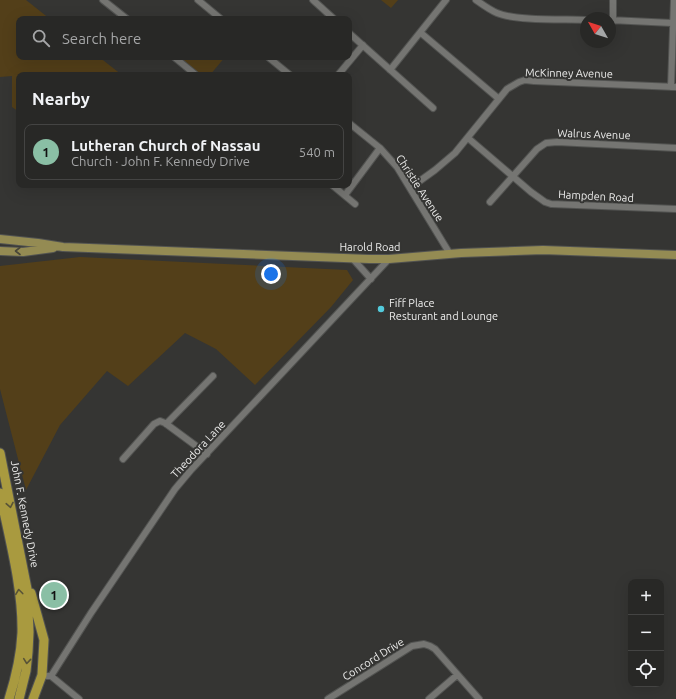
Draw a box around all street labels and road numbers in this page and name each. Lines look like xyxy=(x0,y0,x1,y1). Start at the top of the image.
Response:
street label: McKinney Avenue xyxy=(525,66,613,80)
street label: Walrus Avenue xyxy=(557,127,631,141)
street label: Christie Avenue xyxy=(394,152,446,224)
street label: Hampden Road xyxy=(558,188,634,204)
street label: Harold Road xyxy=(339,241,401,253)
street label: Theodora Lane xyxy=(168,418,228,480)
street label: John F. Kennedy Drive xyxy=(9,459,41,569)
street label: Concord Drive xyxy=(340,635,406,683)

